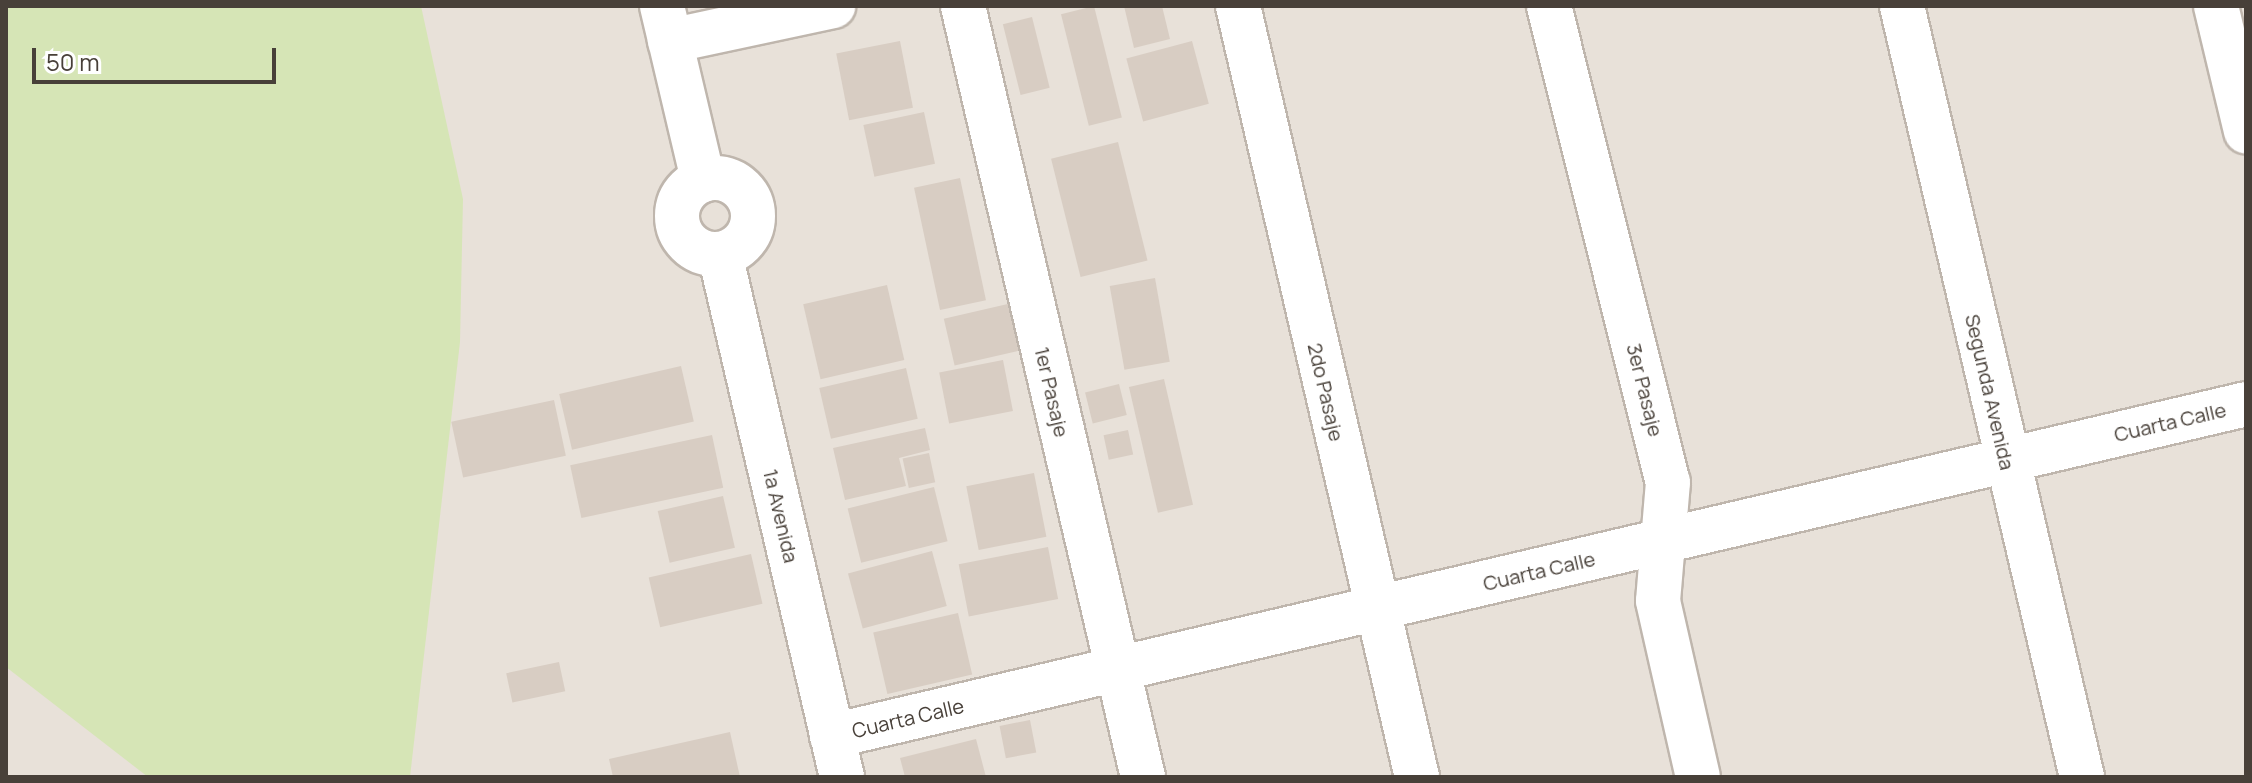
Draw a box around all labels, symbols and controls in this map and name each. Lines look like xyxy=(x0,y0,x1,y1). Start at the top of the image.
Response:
scale bar xyxy=(36,32,280,82)
text: 50 m xyxy=(46,45,100,78)
street label: Segunda Avenida xyxy=(1960,312,2020,472)
street label: 2do Pasaje xyxy=(1303,341,1349,443)
street label: 3er Pasaje xyxy=(1622,341,1668,439)
street label: 1er Pasaje xyxy=(1030,345,1074,439)
street label: Cuarta Calle xyxy=(2112,397,2228,447)
street label: 1a Avenida xyxy=(759,467,803,565)
street label: Cuarta Calle xyxy=(1481,546,1597,596)
street label: Cuarta Calle xyxy=(850,693,966,743)

